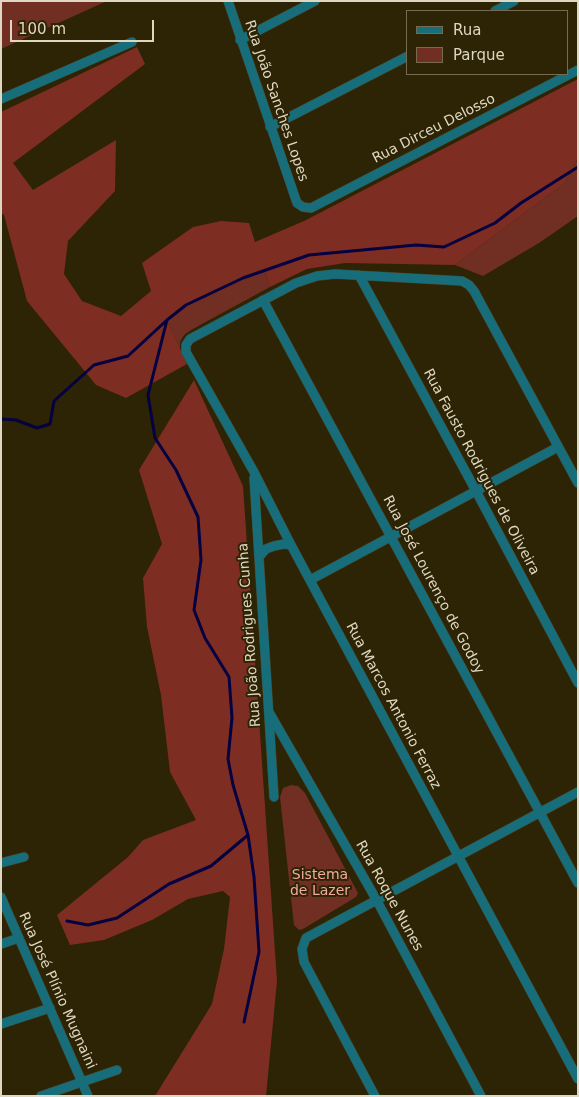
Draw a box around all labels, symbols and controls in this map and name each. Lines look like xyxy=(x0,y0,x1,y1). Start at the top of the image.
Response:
scale bar xyxy=(12,10,156,42)
legend xyxy=(406,10,569,75)
street label: Rua João Sanches Lopes xyxy=(240,18,312,184)
text: 100 m xyxy=(18,20,66,38)
text: Rua xyxy=(453,21,481,39)
text: Parque xyxy=(453,46,505,64)
street label: Rua Dirceu Delosso xyxy=(370,91,498,167)
street label: Rua Fausto Rodrigues de Oliveira xyxy=(419,366,543,578)
street label: Rua José Lourenço de Godoy xyxy=(379,493,487,677)
street label: Rua João Rodrigues Cunha xyxy=(235,542,265,728)
street label: Rua Marcos Antonio Ferraz xyxy=(342,620,444,792)
street label: Rua Roque Nunes xyxy=(352,838,426,954)
park label: Sistema de Lazer xyxy=(290,867,350,900)
street label: Rua José Plínio Mugnaini xyxy=(15,910,99,1072)

